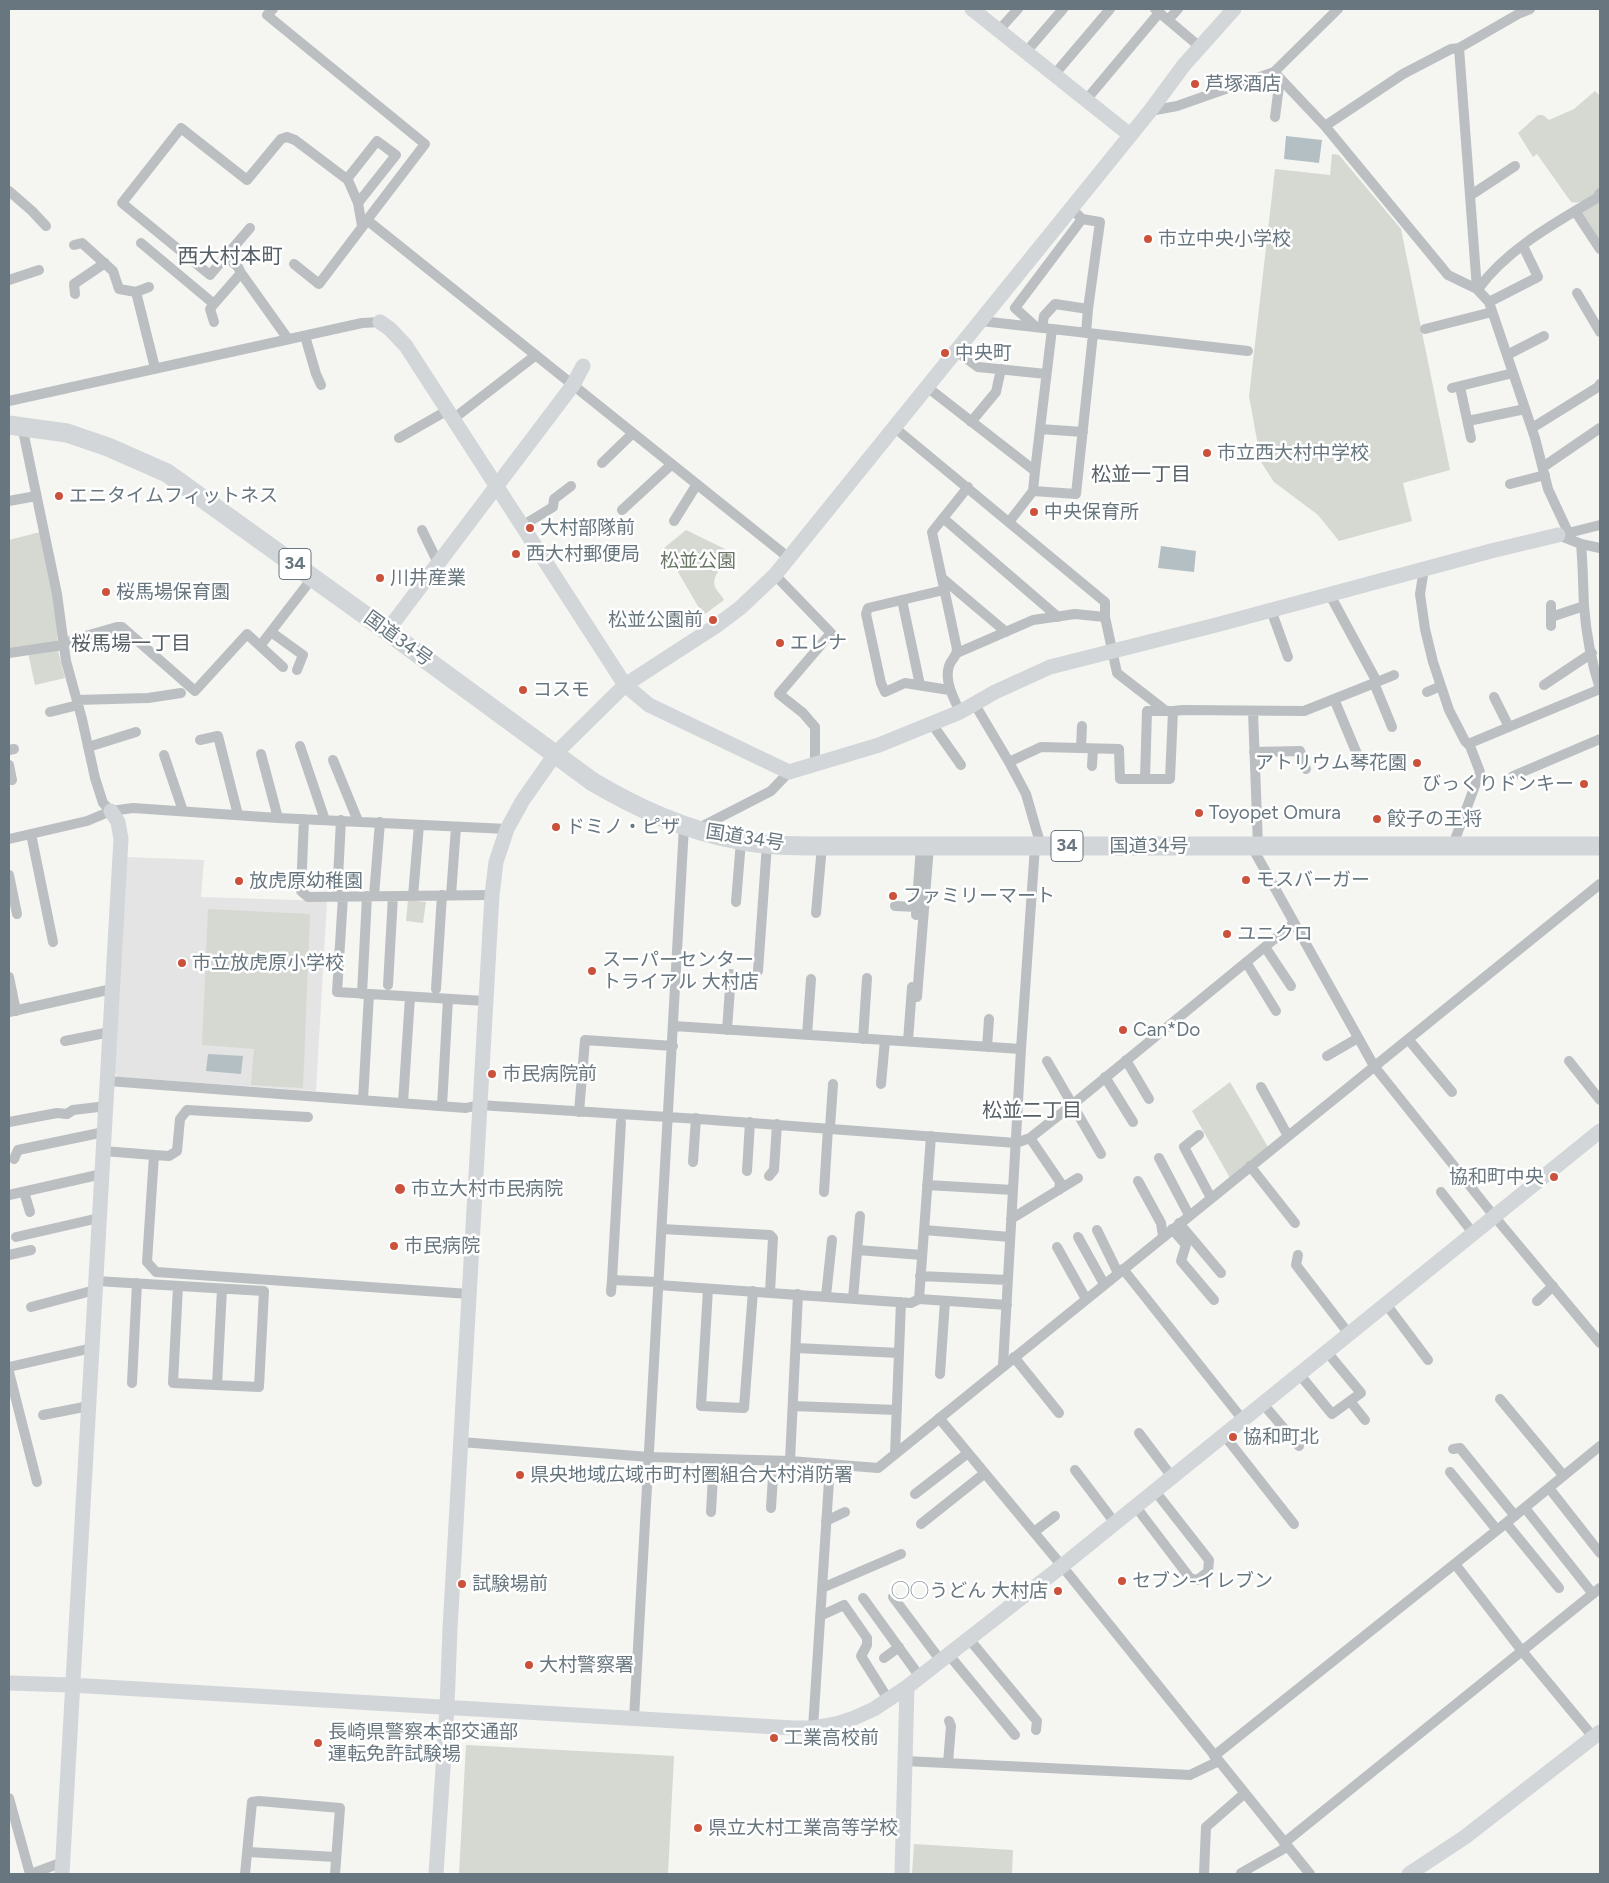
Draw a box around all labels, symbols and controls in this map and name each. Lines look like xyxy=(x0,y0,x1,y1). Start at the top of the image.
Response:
place label: 芦塚酒店 xyxy=(1205,73,1281,95)
marker: 芦塚酒店 xyxy=(1189,78,1201,90)
place label: 市立中央小学校 xyxy=(1158,228,1291,250)
marker: 市立中央小学校 xyxy=(1142,233,1154,245)
district label: 西大村本町 xyxy=(178,244,282,270)
place label: 中央町 xyxy=(955,342,1012,364)
marker: 中央町 xyxy=(939,347,951,359)
place label: 市立西大村中学校 xyxy=(1217,442,1369,464)
marker: 市立西大村中学校 xyxy=(1201,447,1213,459)
district label: 松並一丁目 xyxy=(1091,463,1191,487)
place label: エニタイムフィットネス xyxy=(69,485,278,507)
marker: エニタイムフィットネス xyxy=(53,490,65,502)
place label: 中央保育所 xyxy=(1044,501,1139,523)
marker: 中央保育所 xyxy=(1028,506,1040,518)
place label: 大村部隊前 xyxy=(540,517,635,539)
marker: 大村部隊前 xyxy=(524,522,536,534)
place label: 西大村郵便局 xyxy=(526,543,640,565)
road number: 34 xyxy=(279,548,311,580)
marker: 西大村郵便局 xyxy=(510,548,522,560)
park label: 松並公園 xyxy=(660,550,736,572)
place label: 川井産業 xyxy=(390,567,466,589)
marker: 川井産業 xyxy=(374,572,386,584)
place label: 桜馬場保育園 xyxy=(116,581,230,603)
marker: 桜馬場保育園 xyxy=(100,586,112,598)
street label: 国道34号 xyxy=(359,607,437,671)
place label: 松並公園前 xyxy=(608,609,703,631)
marker: 松並公園前 xyxy=(707,614,719,626)
district label: 桜馬場一丁目 xyxy=(71,632,191,656)
place label: エレナ xyxy=(790,632,847,654)
marker: エレナ xyxy=(774,637,786,649)
place label: コスモ xyxy=(533,679,590,701)
marker: コスモ xyxy=(517,684,529,696)
place label: アトリウム琴花園 xyxy=(1255,752,1407,774)
marker: アトリウム琴花園 xyxy=(1411,757,1423,769)
place label: びっくりドンキー xyxy=(1422,773,1574,795)
marker: びっくりドンキー xyxy=(1578,778,1590,790)
place label: Toyopet Omura xyxy=(1209,802,1341,824)
marker: Toyopet Omura xyxy=(1193,807,1205,819)
place label: 餃子の王将 xyxy=(1387,808,1482,830)
marker: 餃子の王将 xyxy=(1371,813,1383,825)
place label: ドミノ・ピザ xyxy=(566,816,680,838)
marker: ドミノ・ピザ xyxy=(550,821,562,833)
street label: 国道34号 xyxy=(704,821,786,855)
road number: 34 xyxy=(1051,830,1083,861)
street label: 国道34号 xyxy=(1109,835,1189,857)
place label: モスバーガー xyxy=(1256,869,1370,891)
place label: 放虎原幼稚園 xyxy=(249,870,363,892)
marker: モスバーガー xyxy=(1240,874,1252,886)
marker: 放虎原幼稚園 xyxy=(233,875,245,887)
place label: ファミリーマート xyxy=(903,885,1055,907)
marker: ファミリーマート xyxy=(887,890,899,902)
place label: ユニクロ xyxy=(1237,923,1313,945)
marker: ユニクロ xyxy=(1221,928,1233,940)
place label: スーパーセンター トライアル 大村店 xyxy=(602,949,759,993)
place label: 市立放虎原小学校 xyxy=(192,952,344,974)
marker: 市立放虎原小学校 xyxy=(176,957,188,969)
marker: スーパーセンター トライアル 大村店 xyxy=(586,965,598,977)
place label: Can*Do xyxy=(1133,1019,1200,1041)
marker: Can*Do xyxy=(1117,1024,1129,1036)
place label: 市民病院前 xyxy=(502,1063,597,1085)
marker: 市民病院前 xyxy=(486,1068,498,1080)
district label: 松並二丁目 xyxy=(982,1099,1082,1123)
place label: 協和町中央 xyxy=(1449,1166,1544,1188)
marker: 協和町中央 xyxy=(1548,1171,1560,1183)
place label: 市立大村市民病院 xyxy=(411,1178,563,1200)
marker: 市立大村市民病院 xyxy=(393,1182,407,1196)
place label: 市民病院 xyxy=(404,1235,480,1257)
marker: 市民病院 xyxy=(388,1240,400,1252)
place label: 協和町北 xyxy=(1243,1426,1319,1448)
marker: 協和町北 xyxy=(1227,1431,1239,1443)
place label: 県央地域広域市町村圏組合大村消防署 xyxy=(530,1464,853,1486)
marker: 県央地域広域市町村圏組合大村消防署 xyxy=(514,1469,526,1481)
place label: セブン-イレブン xyxy=(1132,1570,1273,1592)
place label: 試験場前 xyxy=(472,1573,548,1595)
marker: セブン-イレブン xyxy=(1116,1575,1128,1587)
marker: 試験場前 xyxy=(456,1578,468,1590)
place label: ◯◯うどん 大村店 xyxy=(891,1580,1048,1602)
marker: ◯◯うどん 大村店 xyxy=(1052,1585,1064,1597)
place label: 大村警察署 xyxy=(539,1654,634,1676)
marker: 大村警察署 xyxy=(523,1659,535,1671)
place label: 長崎県警察本部交通部 運転免許試験場 xyxy=(328,1721,518,1765)
place label: 工業高校前 xyxy=(784,1727,879,1749)
marker: 工業高校前 xyxy=(768,1732,780,1744)
marker: 長崎県警察本部交通部 運転免許試験場 xyxy=(312,1737,324,1749)
place label: 県立大村工業高等学校 xyxy=(708,1817,898,1839)
marker: 県立大村工業高等学校 xyxy=(692,1822,704,1834)

